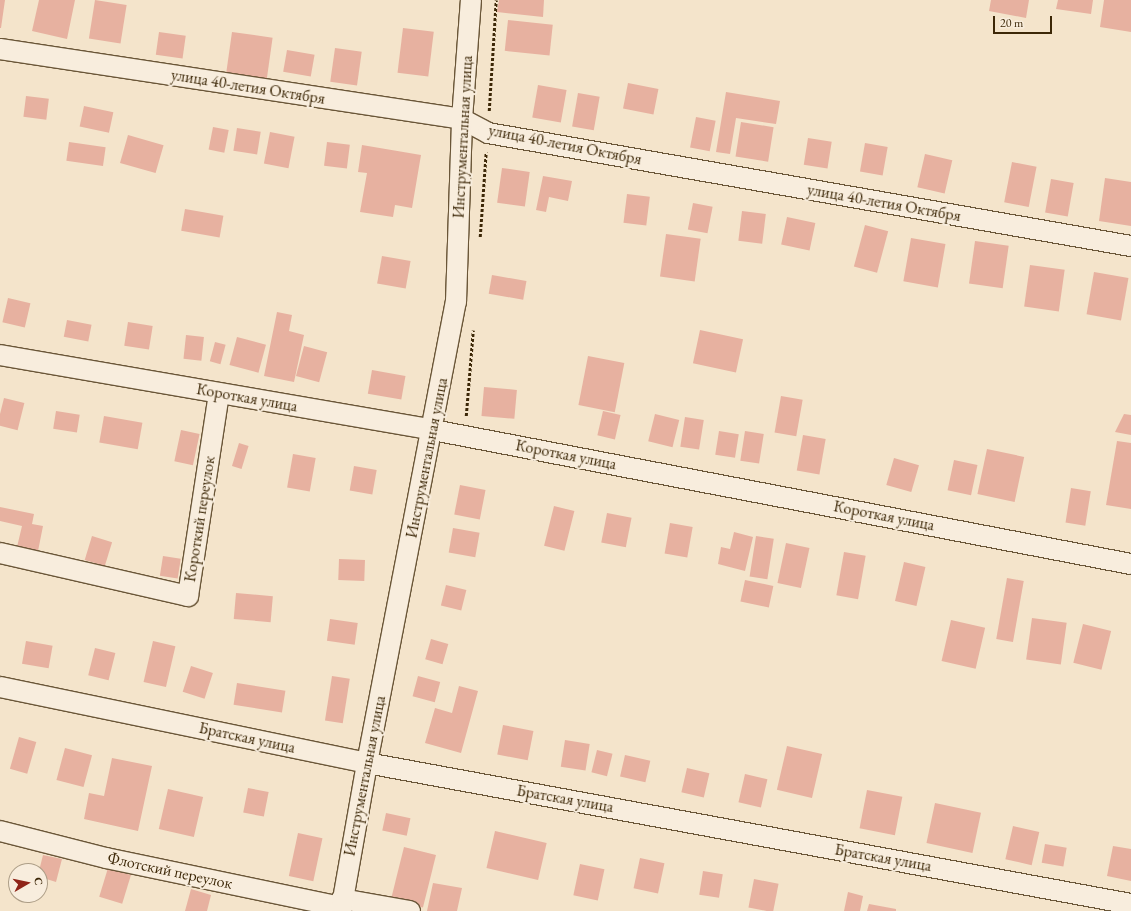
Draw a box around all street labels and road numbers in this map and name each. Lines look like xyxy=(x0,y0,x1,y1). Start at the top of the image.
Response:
street label: Инструментальная улица xyxy=(449,55,477,219)
street label: улица 40-летия Октября xyxy=(170,65,326,109)
street label: улица 40-летия Октября xyxy=(487,121,643,169)
street label: улица 40-летия Октября xyxy=(806,180,962,226)
street label: Инструментальная улица xyxy=(402,376,452,540)
street label: Короткая улица xyxy=(195,380,299,416)
street label: Короткая улица xyxy=(514,436,618,474)
street label: Короткий переулок xyxy=(181,455,219,583)
street label: Короткая улица xyxy=(832,497,936,535)
street label: Инструментальная улица xyxy=(340,694,390,858)
street label: Братская улица xyxy=(197,718,297,758)
street label: Братская улица xyxy=(515,781,615,817)
street label: Братская улица xyxy=(833,840,933,876)
street label: Флотский переулок xyxy=(106,848,234,894)

